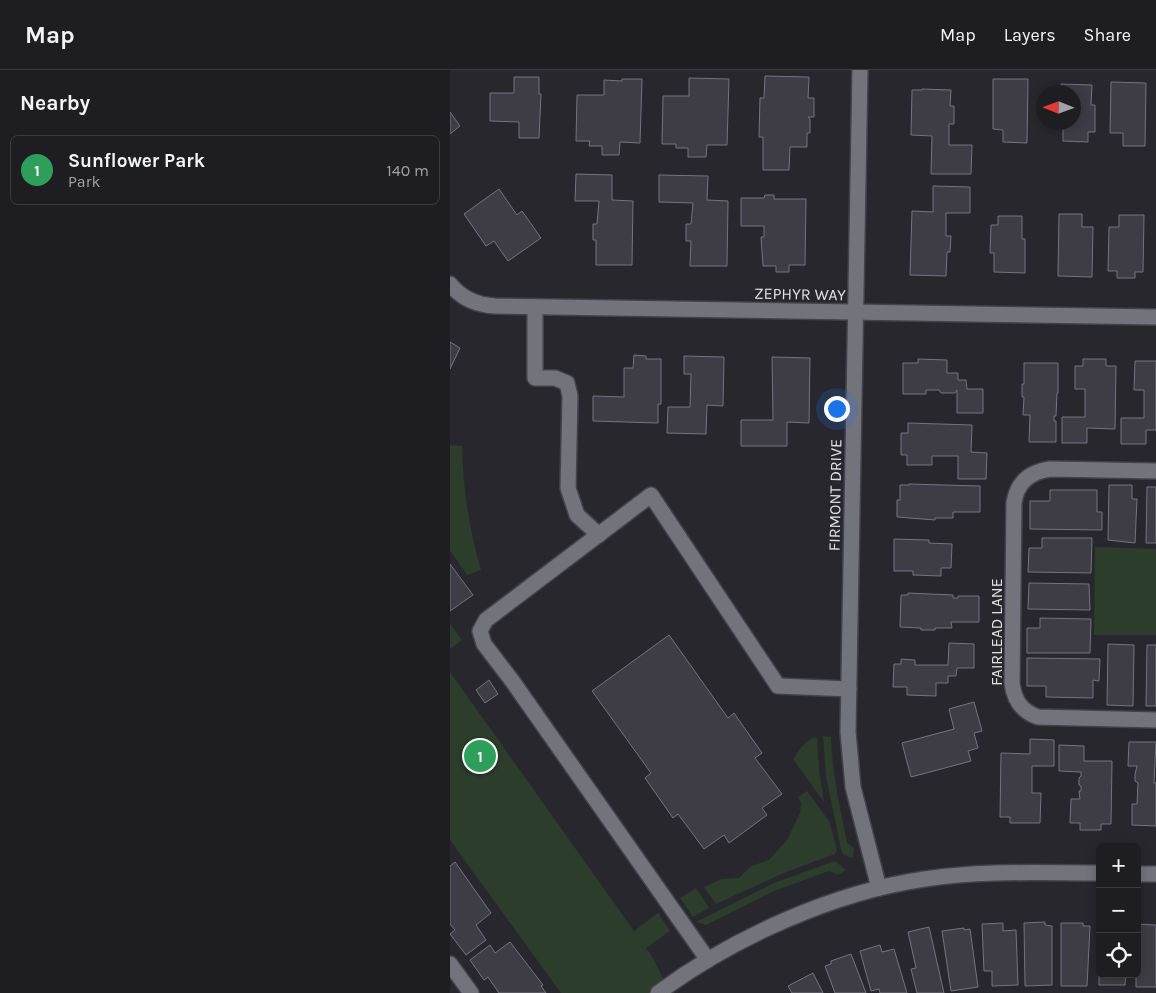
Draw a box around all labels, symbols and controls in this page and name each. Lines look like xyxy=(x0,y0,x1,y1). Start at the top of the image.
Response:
text: Map xyxy=(25,21,75,49)
text: Map xyxy=(940,24,976,46)
text: Layers xyxy=(1004,24,1056,46)
text: Share xyxy=(1084,24,1131,46)
north arrow xyxy=(1036,85,1081,130)
text: Nearby xyxy=(20,91,90,115)
text: Sunflower Park xyxy=(68,150,205,172)
text: 1 xyxy=(34,161,40,180)
text: 140 m xyxy=(387,161,429,180)
text: Park xyxy=(68,172,100,191)
street label: ZEPHYR WAY xyxy=(754,284,846,304)
your location xyxy=(824,396,850,422)
street label: FIRMONT DRIVE xyxy=(825,439,845,551)
street label: FAIRLEAD LANE xyxy=(987,578,1006,686)
pin: 1 xyxy=(464,737,496,775)
map controls xyxy=(1096,843,1141,978)
button: + xyxy=(1096,843,1141,888)
button: − xyxy=(1096,888,1141,933)
button: locate xyxy=(1096,933,1141,978)

